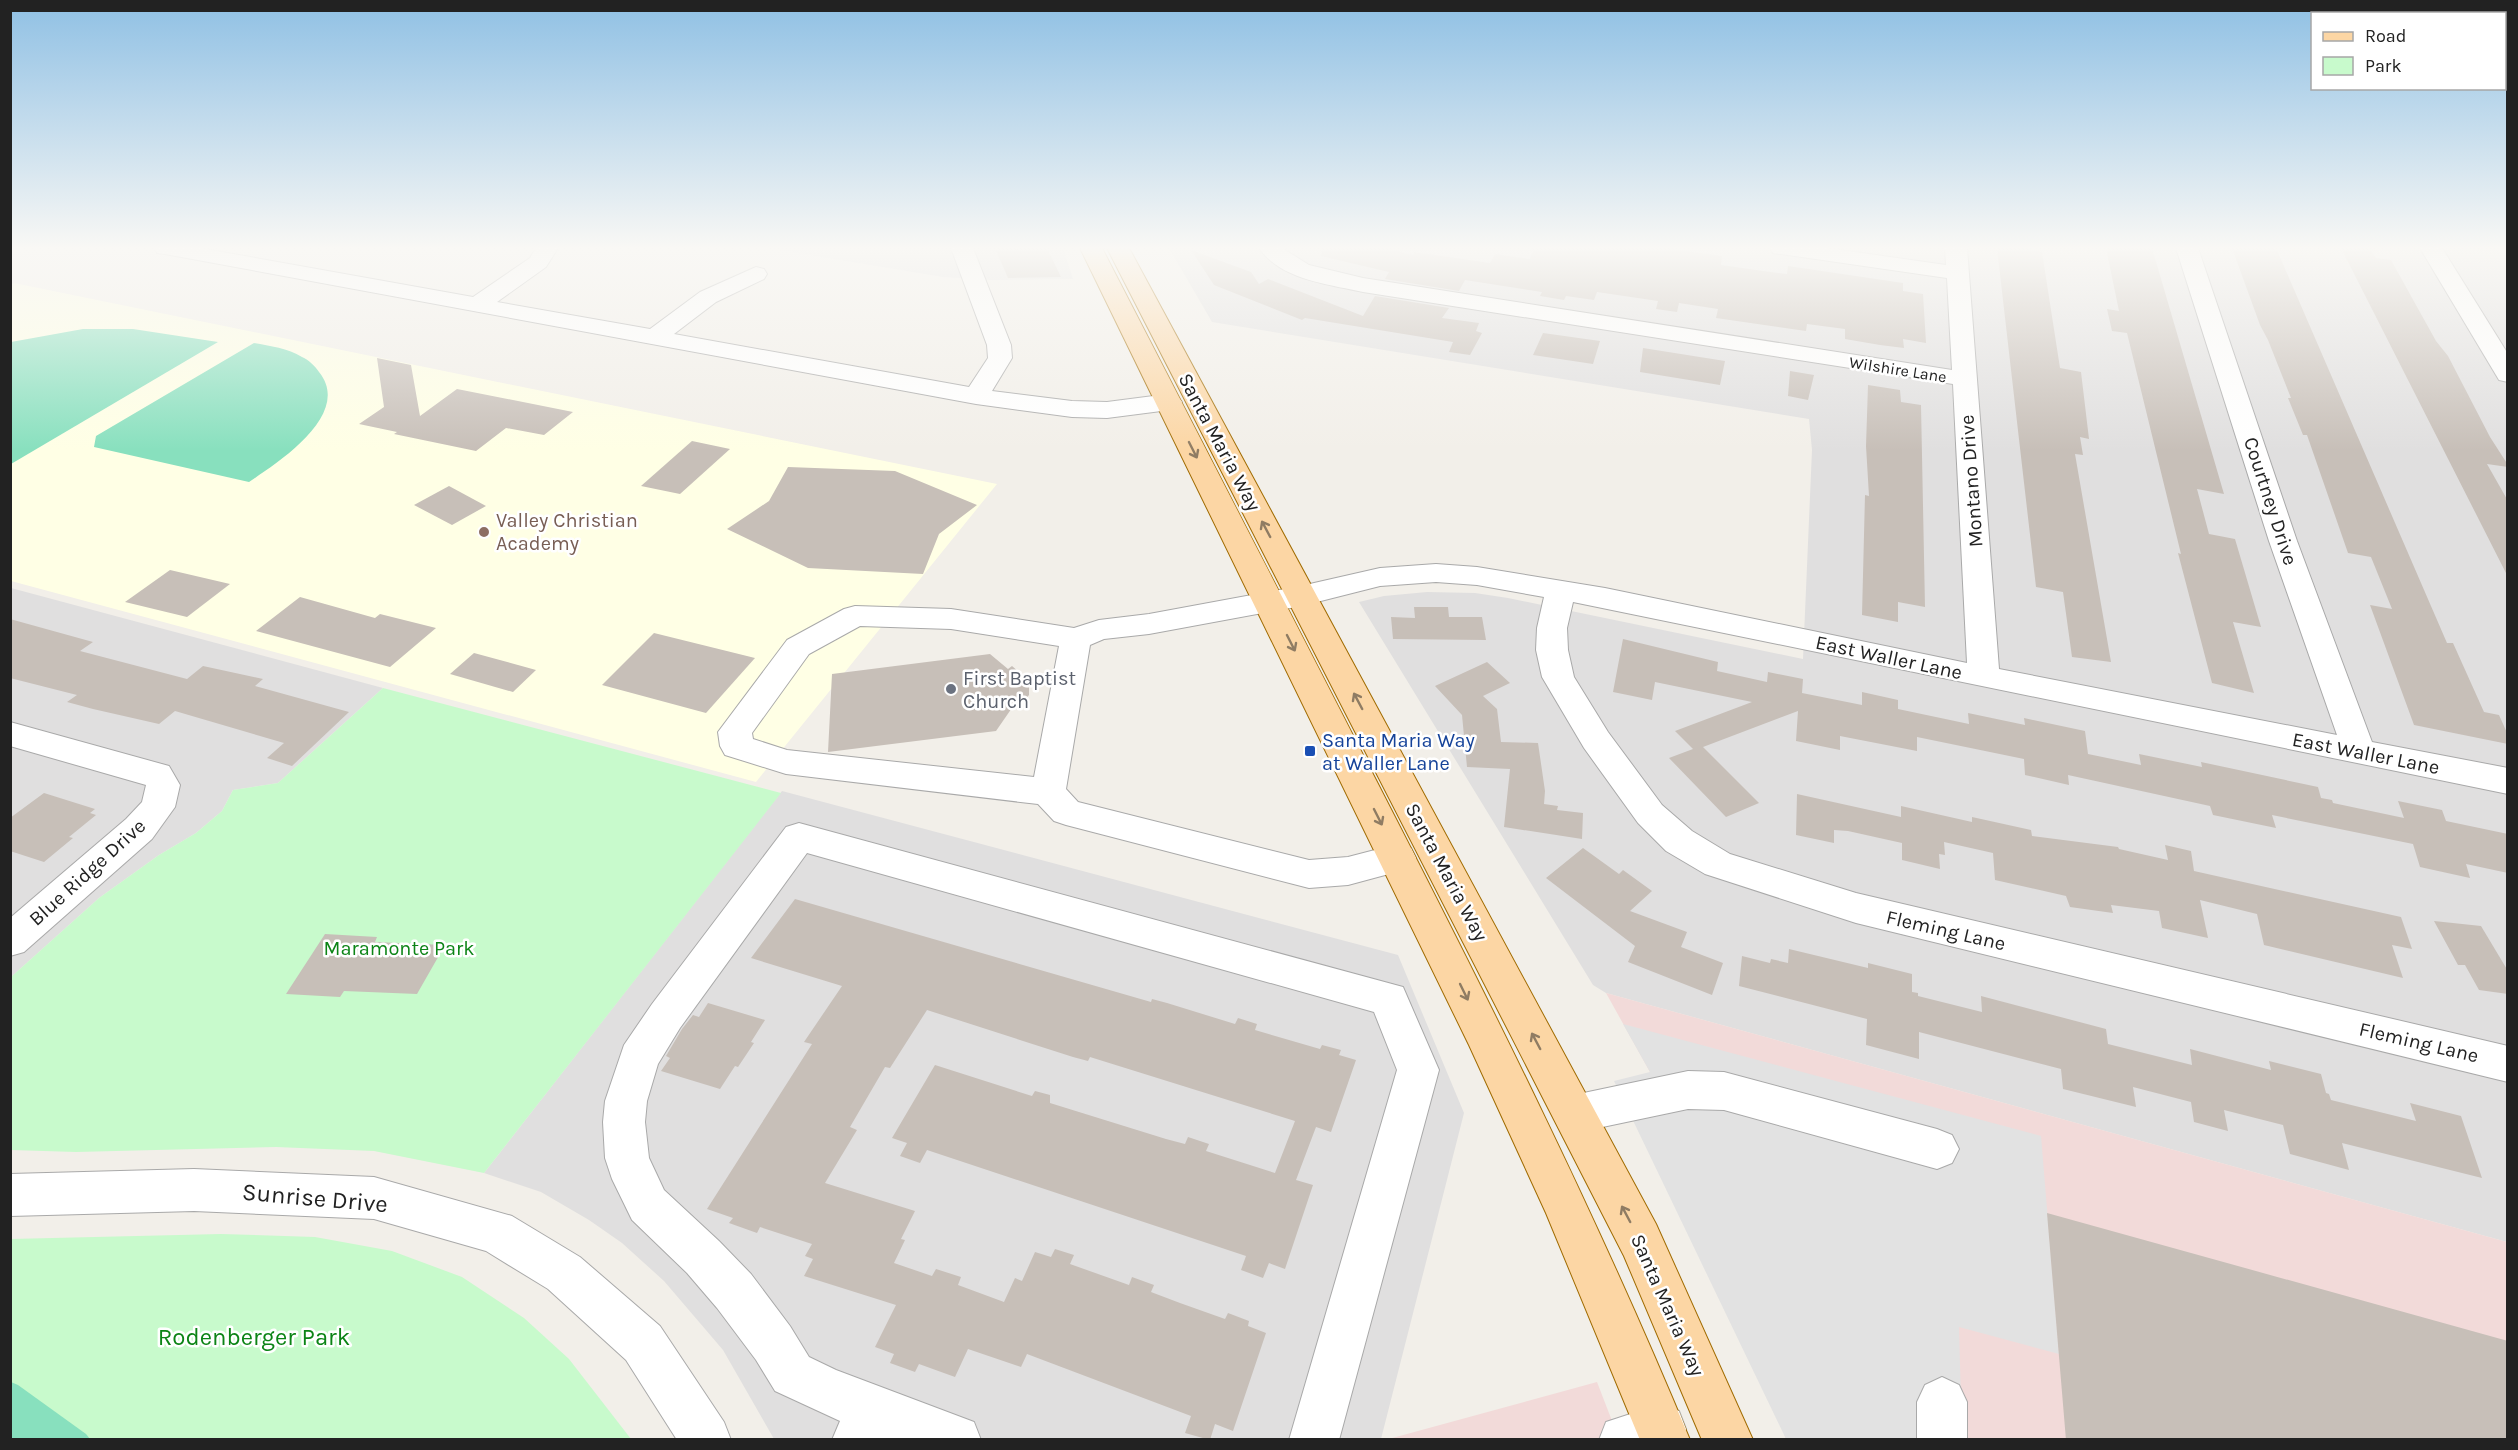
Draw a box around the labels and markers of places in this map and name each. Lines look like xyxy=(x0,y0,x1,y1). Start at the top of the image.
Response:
place label: Valley Christian Academy xyxy=(496,509,638,555)
marker: Valley Christian Academy xyxy=(477,525,491,539)
place label: First Baptist Church xyxy=(963,667,1077,713)
marker: First Baptist Church xyxy=(944,682,958,696)
place label: Santa Maria Way at Waller Lane xyxy=(1322,729,1475,775)
marker: Santa Maria Way at Waller Lane xyxy=(1303,744,1317,758)

